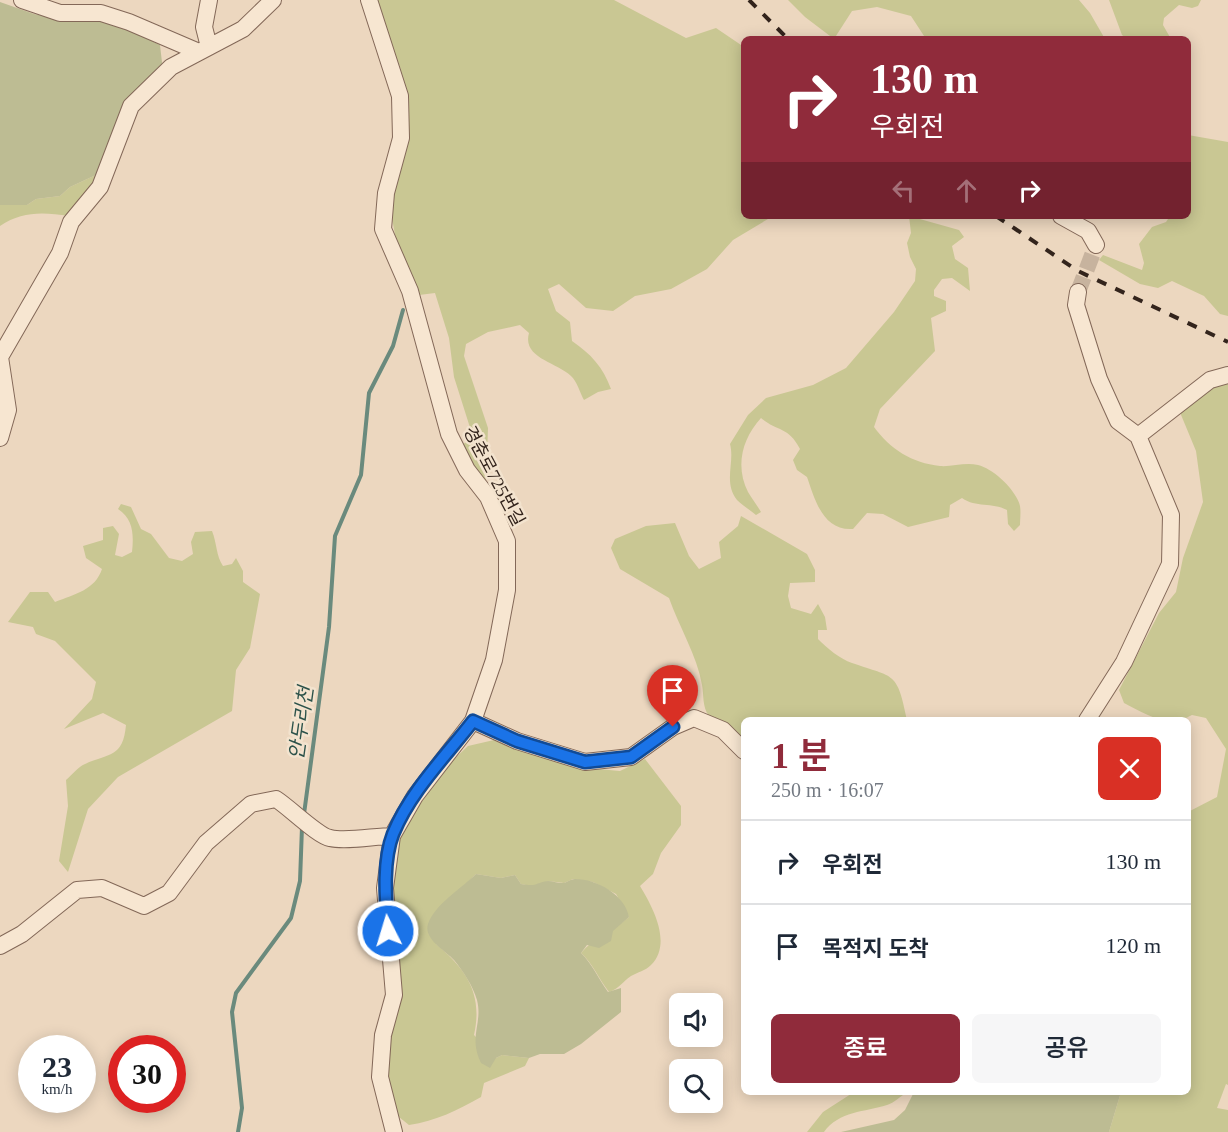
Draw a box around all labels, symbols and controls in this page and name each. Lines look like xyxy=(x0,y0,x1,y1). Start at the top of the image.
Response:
text: 130 m xyxy=(870,56,979,102)
icon: right xyxy=(771,60,849,138)
text: 우회전 xyxy=(870,112,945,142)
icon: left xyxy=(887,174,920,207)
icon: ahead xyxy=(950,174,983,207)
icon: right xyxy=(1013,174,1046,207)
street label: 경춘로725번길 xyxy=(459,423,529,529)
pin xyxy=(647,665,698,727)
icon: arrive xyxy=(656,674,689,707)
water label: 안두리천 xyxy=(285,682,317,761)
text: 1 분 xyxy=(771,736,831,776)
button: close xyxy=(1098,737,1161,800)
text: 250 m · 16:07 xyxy=(771,779,884,801)
icon: right xyxy=(771,846,804,879)
text: 130 m xyxy=(1105,849,1161,874)
text: 우회전 xyxy=(822,852,883,877)
position arrow xyxy=(356,899,420,963)
icon: arrive xyxy=(771,930,804,963)
text: 120 m xyxy=(1105,933,1161,958)
text: 목적지 도착 xyxy=(822,936,929,961)
map controls xyxy=(669,993,723,1113)
button: sound xyxy=(669,993,723,1047)
button: 종료 xyxy=(771,1014,960,1083)
button: 공유 xyxy=(972,1014,1161,1083)
speed limit sign: 30 xyxy=(108,1035,186,1113)
text: 23 xyxy=(42,1050,72,1083)
button: search xyxy=(669,1059,723,1113)
text: km/h xyxy=(42,1081,72,1097)

